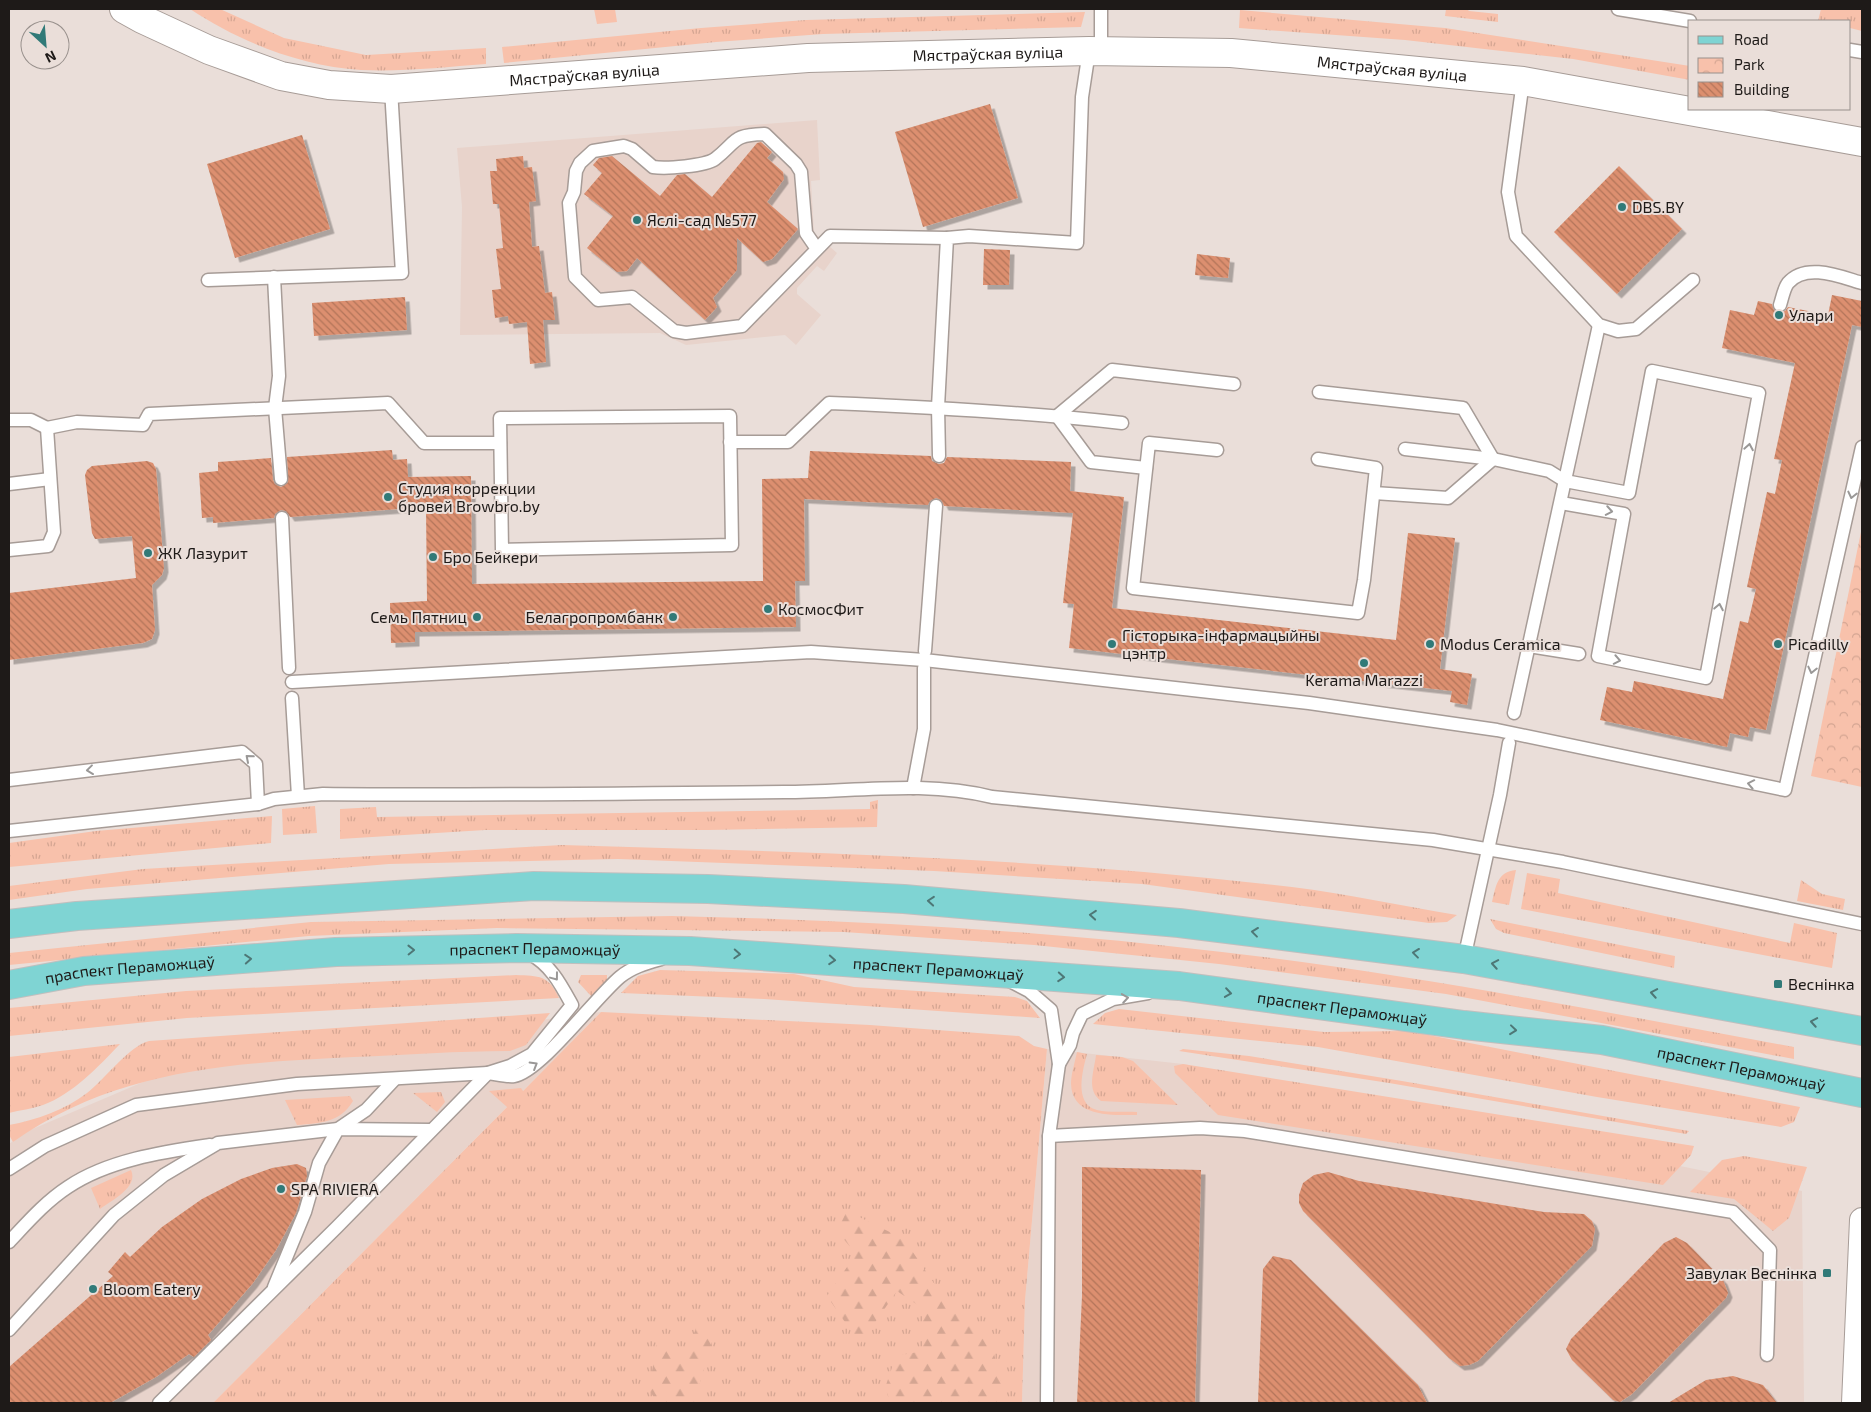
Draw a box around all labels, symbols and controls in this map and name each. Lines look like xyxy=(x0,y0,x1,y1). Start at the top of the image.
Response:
north arrow xyxy=(20,20,70,70)
legend xyxy=(1688,20,1851,110)
text: Road xyxy=(1734,30,1769,48)
street label: Мястраўская вуліца xyxy=(912,42,1063,64)
text: N xyxy=(43,47,59,67)
street label: Мястраўская вуліца xyxy=(1316,51,1468,85)
text: Park xyxy=(1734,55,1765,73)
street label: Мястраўская вуліца xyxy=(509,59,660,89)
text: Building xyxy=(1734,80,1790,98)
place label: DBS.BY xyxy=(1632,197,1684,216)
marker: DBS.BY xyxy=(1616,201,1628,213)
place label: Яслі-сад №577 xyxy=(647,210,757,229)
marker: Яслі-сад №577 xyxy=(631,214,643,226)
place label: Улари xyxy=(1789,305,1833,324)
marker: Улари xyxy=(1773,309,1785,321)
one-way arrow xyxy=(1743,443,1753,452)
place label: Студия коррекции бровей Browbro.by xyxy=(398,478,541,515)
one-way arrow xyxy=(1847,490,1858,499)
marker: Студия коррекции бровей Browbro.by xyxy=(382,491,394,503)
one-way arrow xyxy=(1605,505,1613,515)
place label: ЖК Лазурит xyxy=(158,543,248,563)
marker: ЖК Лазурит xyxy=(142,547,154,559)
place label: Бро Бейкери xyxy=(443,547,538,566)
marker: Бро Бейкери xyxy=(427,551,439,563)
place label: КосмосФит xyxy=(778,599,864,618)
marker: КосмосФит xyxy=(762,603,774,615)
one-way arrow xyxy=(1714,603,1724,611)
place label: Семь Пятниц xyxy=(370,607,467,626)
place label: Белагропромбанк xyxy=(526,607,663,626)
marker: Семь Пятниц xyxy=(471,611,483,623)
marker: Белагропромбанк xyxy=(667,611,679,623)
place label: Гісторыка-інфармацыйны цэнтр xyxy=(1122,625,1320,662)
place label: Modus Ceramica xyxy=(1440,634,1561,653)
place label: Picadilly xyxy=(1788,634,1849,653)
marker: Гісторыка-інфармацыйны цэнтр xyxy=(1106,638,1118,650)
marker: Modus Ceramica xyxy=(1424,638,1436,650)
marker: Picadilly xyxy=(1772,638,1784,650)
one-way arrow xyxy=(1613,654,1622,665)
marker: Kerama Marazzi xyxy=(1358,657,1370,669)
one-way arrow xyxy=(1807,666,1818,675)
place label: Kerama Marazzi xyxy=(1305,670,1423,689)
one-way arrow xyxy=(246,755,255,764)
one-way arrow xyxy=(86,764,94,775)
one-way arrow xyxy=(1747,779,1756,789)
one-way arrow xyxy=(927,896,935,907)
one-way arrow xyxy=(1089,910,1097,921)
one-way arrow xyxy=(1250,927,1258,938)
street label: праспект Пераможцаў xyxy=(449,938,621,960)
one-way arrow xyxy=(407,945,415,955)
one-way arrow xyxy=(733,948,741,959)
one-way arrow xyxy=(1412,948,1420,959)
street label: праспект Пераможцаў xyxy=(43,951,216,987)
one-way arrow xyxy=(245,953,253,964)
street label: праспект Пераможцаў xyxy=(852,953,1025,985)
one-way arrow xyxy=(829,955,837,966)
one-way arrow xyxy=(1490,960,1499,970)
one-way arrow xyxy=(549,971,558,981)
one-way arrow xyxy=(1057,971,1065,982)
place label: Веснінка xyxy=(1788,974,1854,993)
marker: Веснінка xyxy=(1772,978,1784,990)
one-way arrow xyxy=(1223,987,1232,997)
street label: праспект Пераможцаў xyxy=(1256,987,1429,1030)
one-way arrow xyxy=(1650,989,1659,999)
one-way arrow xyxy=(1120,993,1129,1003)
one-way arrow xyxy=(1810,1017,1819,1027)
one-way arrow xyxy=(1509,1024,1517,1035)
street label: праспект Пераможцаў xyxy=(1656,1042,1828,1095)
one-way arrow xyxy=(528,1062,537,1072)
place label: SPA RIVIERA xyxy=(291,1179,379,1198)
marker: SPA RIVIERA xyxy=(275,1183,287,1195)
place label: Завулак Веснінка xyxy=(1686,1263,1817,1283)
marker: Завулак Веснінка xyxy=(1821,1267,1833,1279)
place label: Bloom Eatery xyxy=(103,1279,201,1298)
marker: Bloom Eatery xyxy=(87,1283,99,1295)

